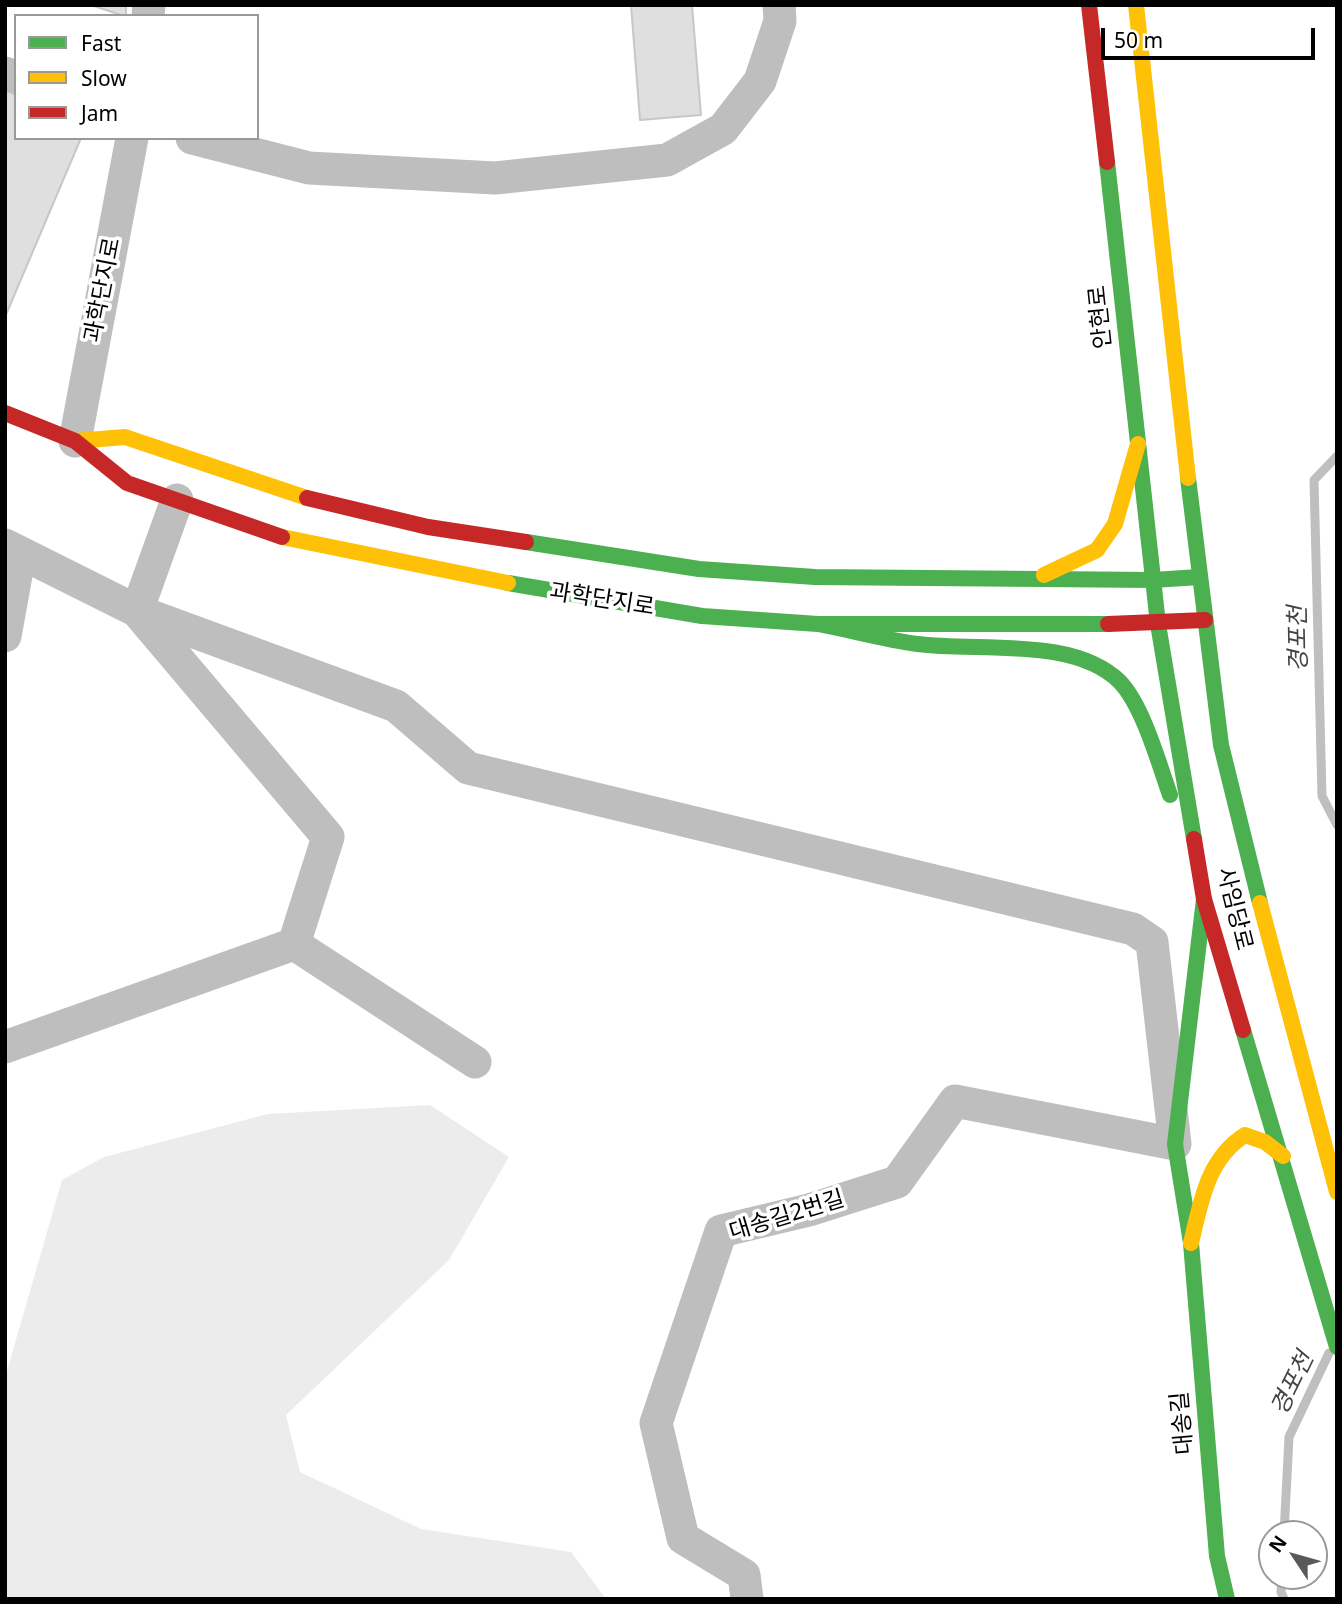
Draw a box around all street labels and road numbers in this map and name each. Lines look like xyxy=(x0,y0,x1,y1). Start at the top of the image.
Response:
street label: 과학단지로 xyxy=(79,235,127,345)
street label: 안현로 xyxy=(1084,284,1118,350)
street label: 과학단지로 xyxy=(548,578,656,622)
street label: 사임당로 xyxy=(1210,865,1258,953)
street label: 대송길2번길 xyxy=(726,1185,848,1247)
street label: 대송길 xyxy=(1166,1390,1200,1456)

